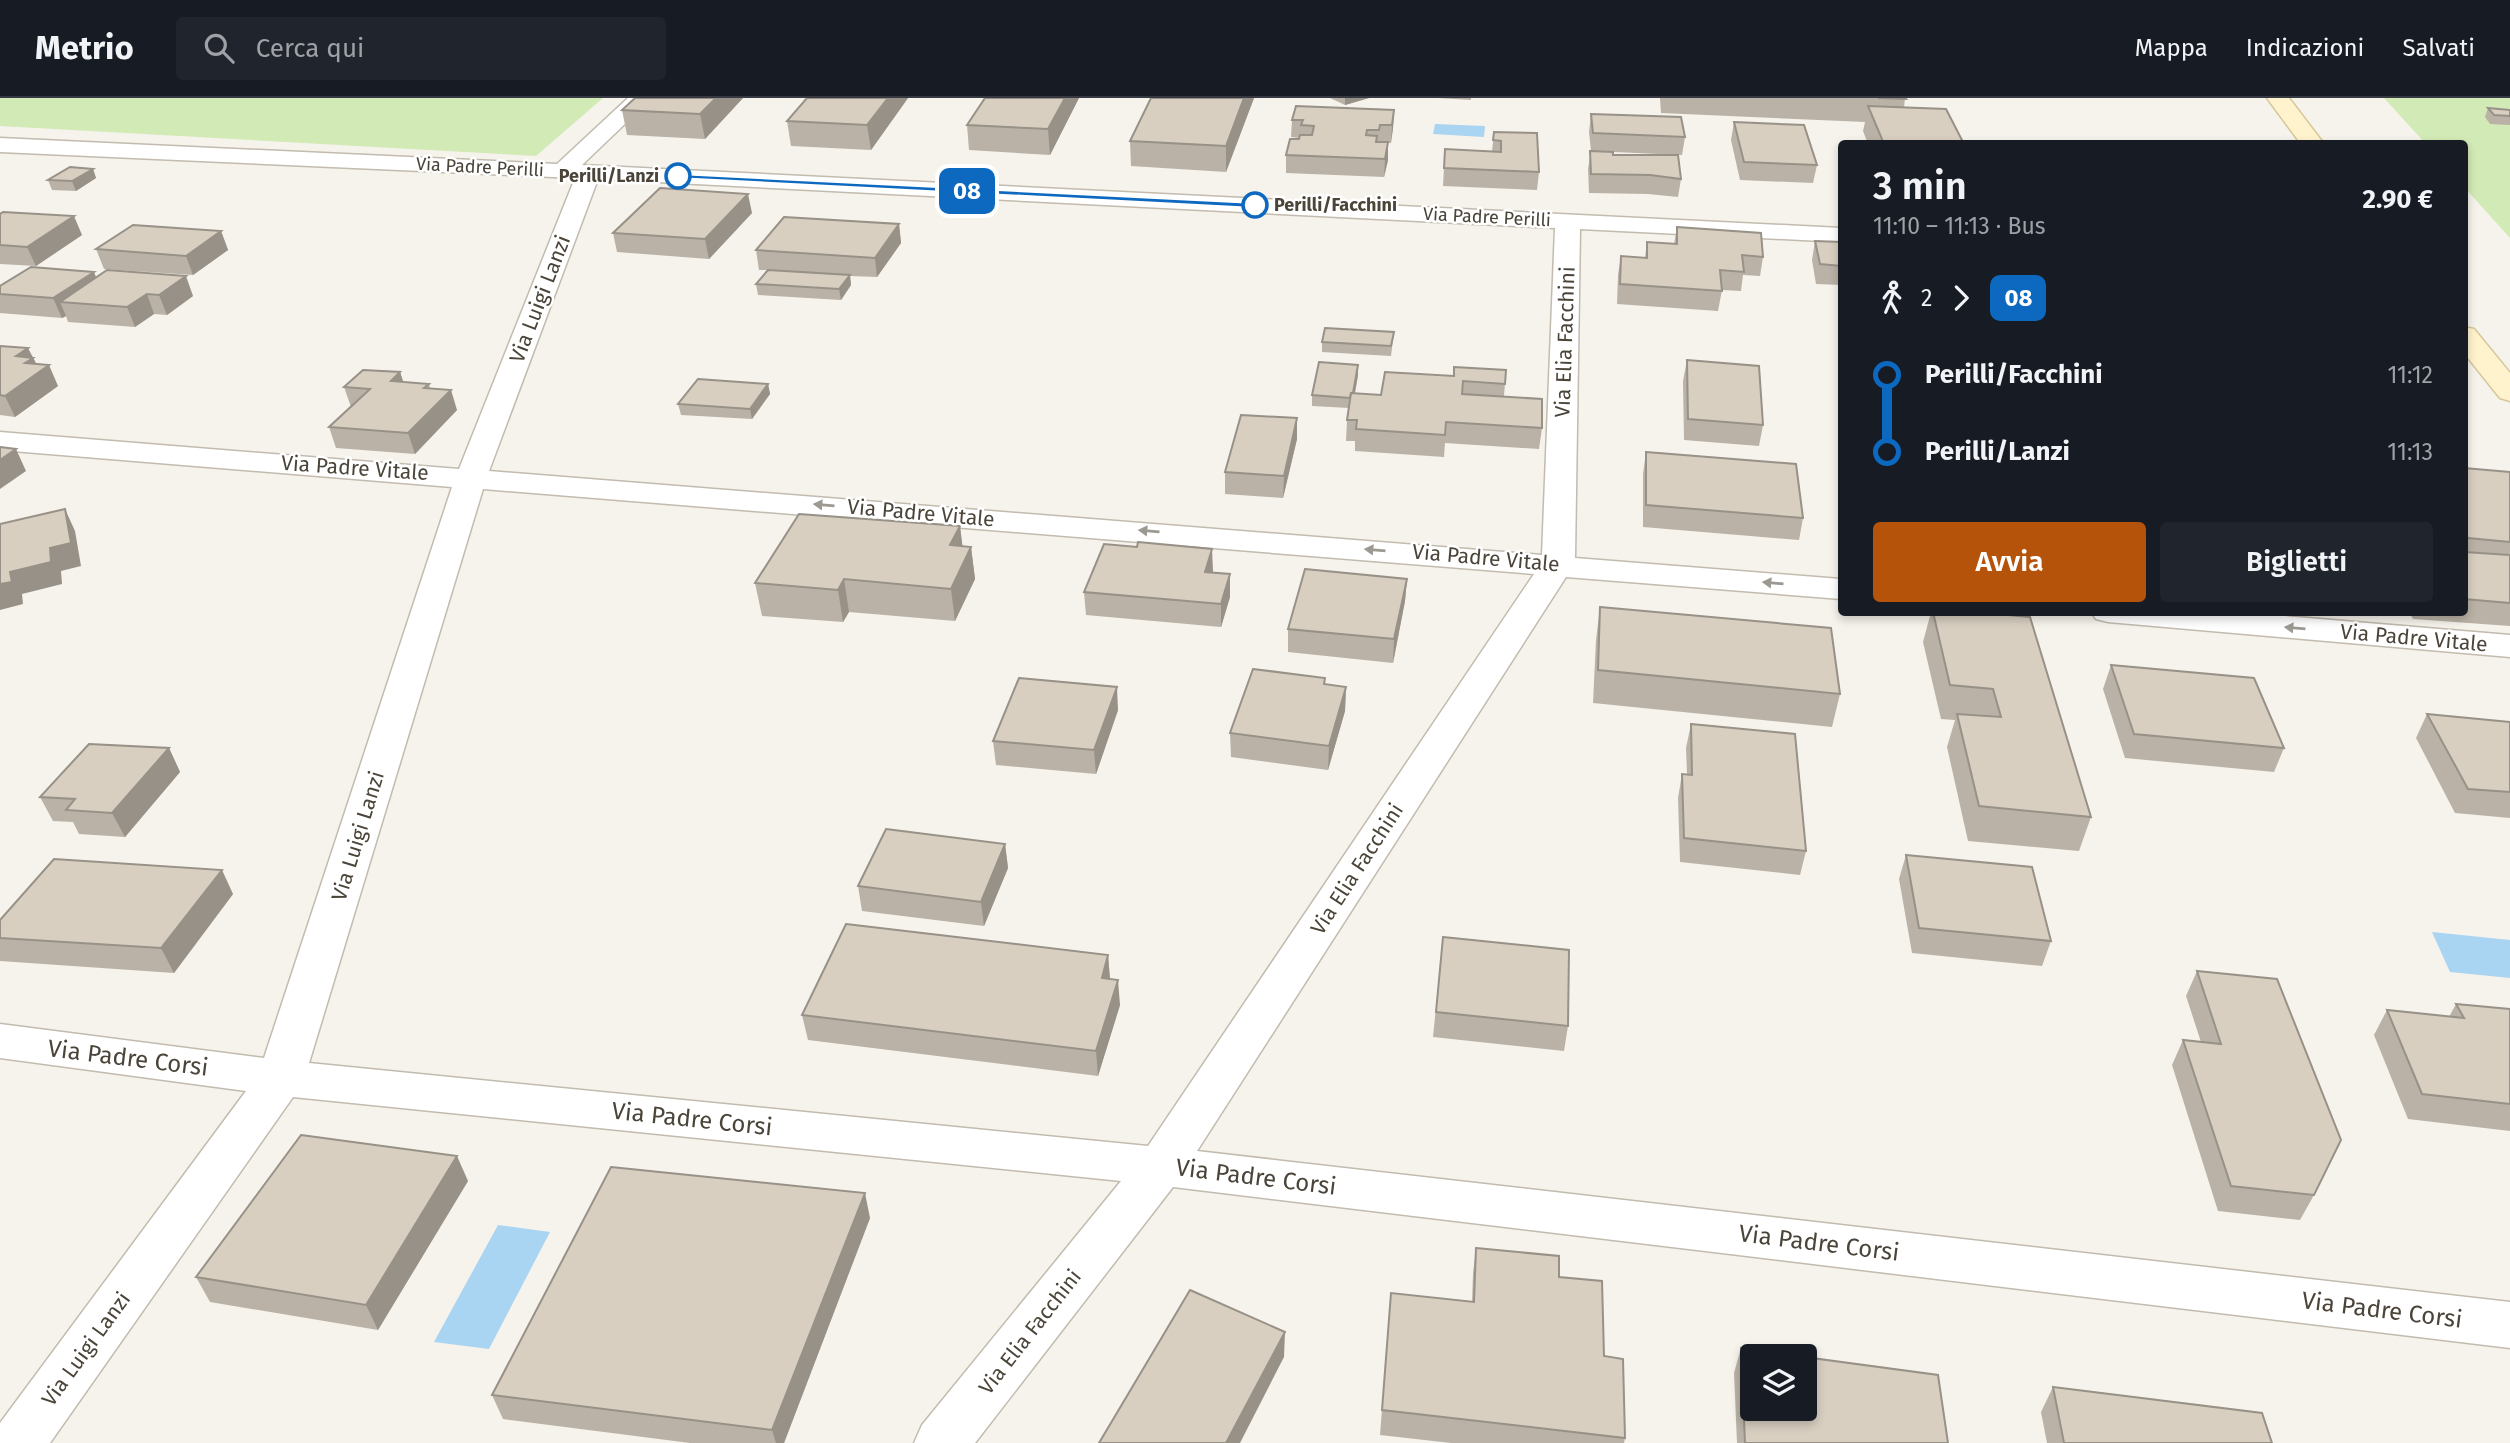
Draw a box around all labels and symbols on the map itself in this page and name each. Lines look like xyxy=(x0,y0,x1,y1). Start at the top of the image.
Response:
street label: Via Padre Perilli xyxy=(415,153,545,181)
marker: Perilli/Lanzi xyxy=(665,163,691,189)
place label: Perilli/Lanzi xyxy=(559,165,659,187)
line badge: 08 xyxy=(936,168,998,214)
marker: Perilli/Facchini xyxy=(1242,192,1268,218)
place label: Perilli/Facchini xyxy=(1274,194,1397,216)
street label: Via Padre Perilli xyxy=(1422,203,1552,231)
street label: Via Luigi Lanzi xyxy=(504,232,576,366)
street label: Via Elia Facchini xyxy=(1549,266,1581,418)
street label: Via Padre Vitale xyxy=(280,450,430,486)
street label: Via Padre Vitale xyxy=(846,494,996,532)
one-way arrow xyxy=(813,499,835,510)
one-way arrow xyxy=(1137,525,1159,536)
street label: Via Padre Vitale xyxy=(1411,539,1561,577)
one-way arrow xyxy=(1364,544,1386,555)
one-way arrow xyxy=(1762,577,1784,588)
street label: Via Padre Vitale xyxy=(2339,619,2489,657)
one-way arrow xyxy=(2284,622,2306,633)
street label: Via Luigi Lanzi xyxy=(326,768,390,904)
street label: Via Elia Facchini xyxy=(1305,798,1409,940)
street label: Via Padre Corsi xyxy=(46,1034,210,1082)
street label: Via Padre Corsi xyxy=(610,1097,774,1141)
street label: Via Padre Corsi xyxy=(1174,1153,1338,1201)
street label: Via Padre Corsi xyxy=(1737,1219,1901,1267)
street label: Via Elia Facchini xyxy=(973,1264,1087,1400)
street label: Via Padre Corsi xyxy=(2300,1286,2464,1334)
street label: Via Luigi Lanzi xyxy=(36,1287,136,1411)

